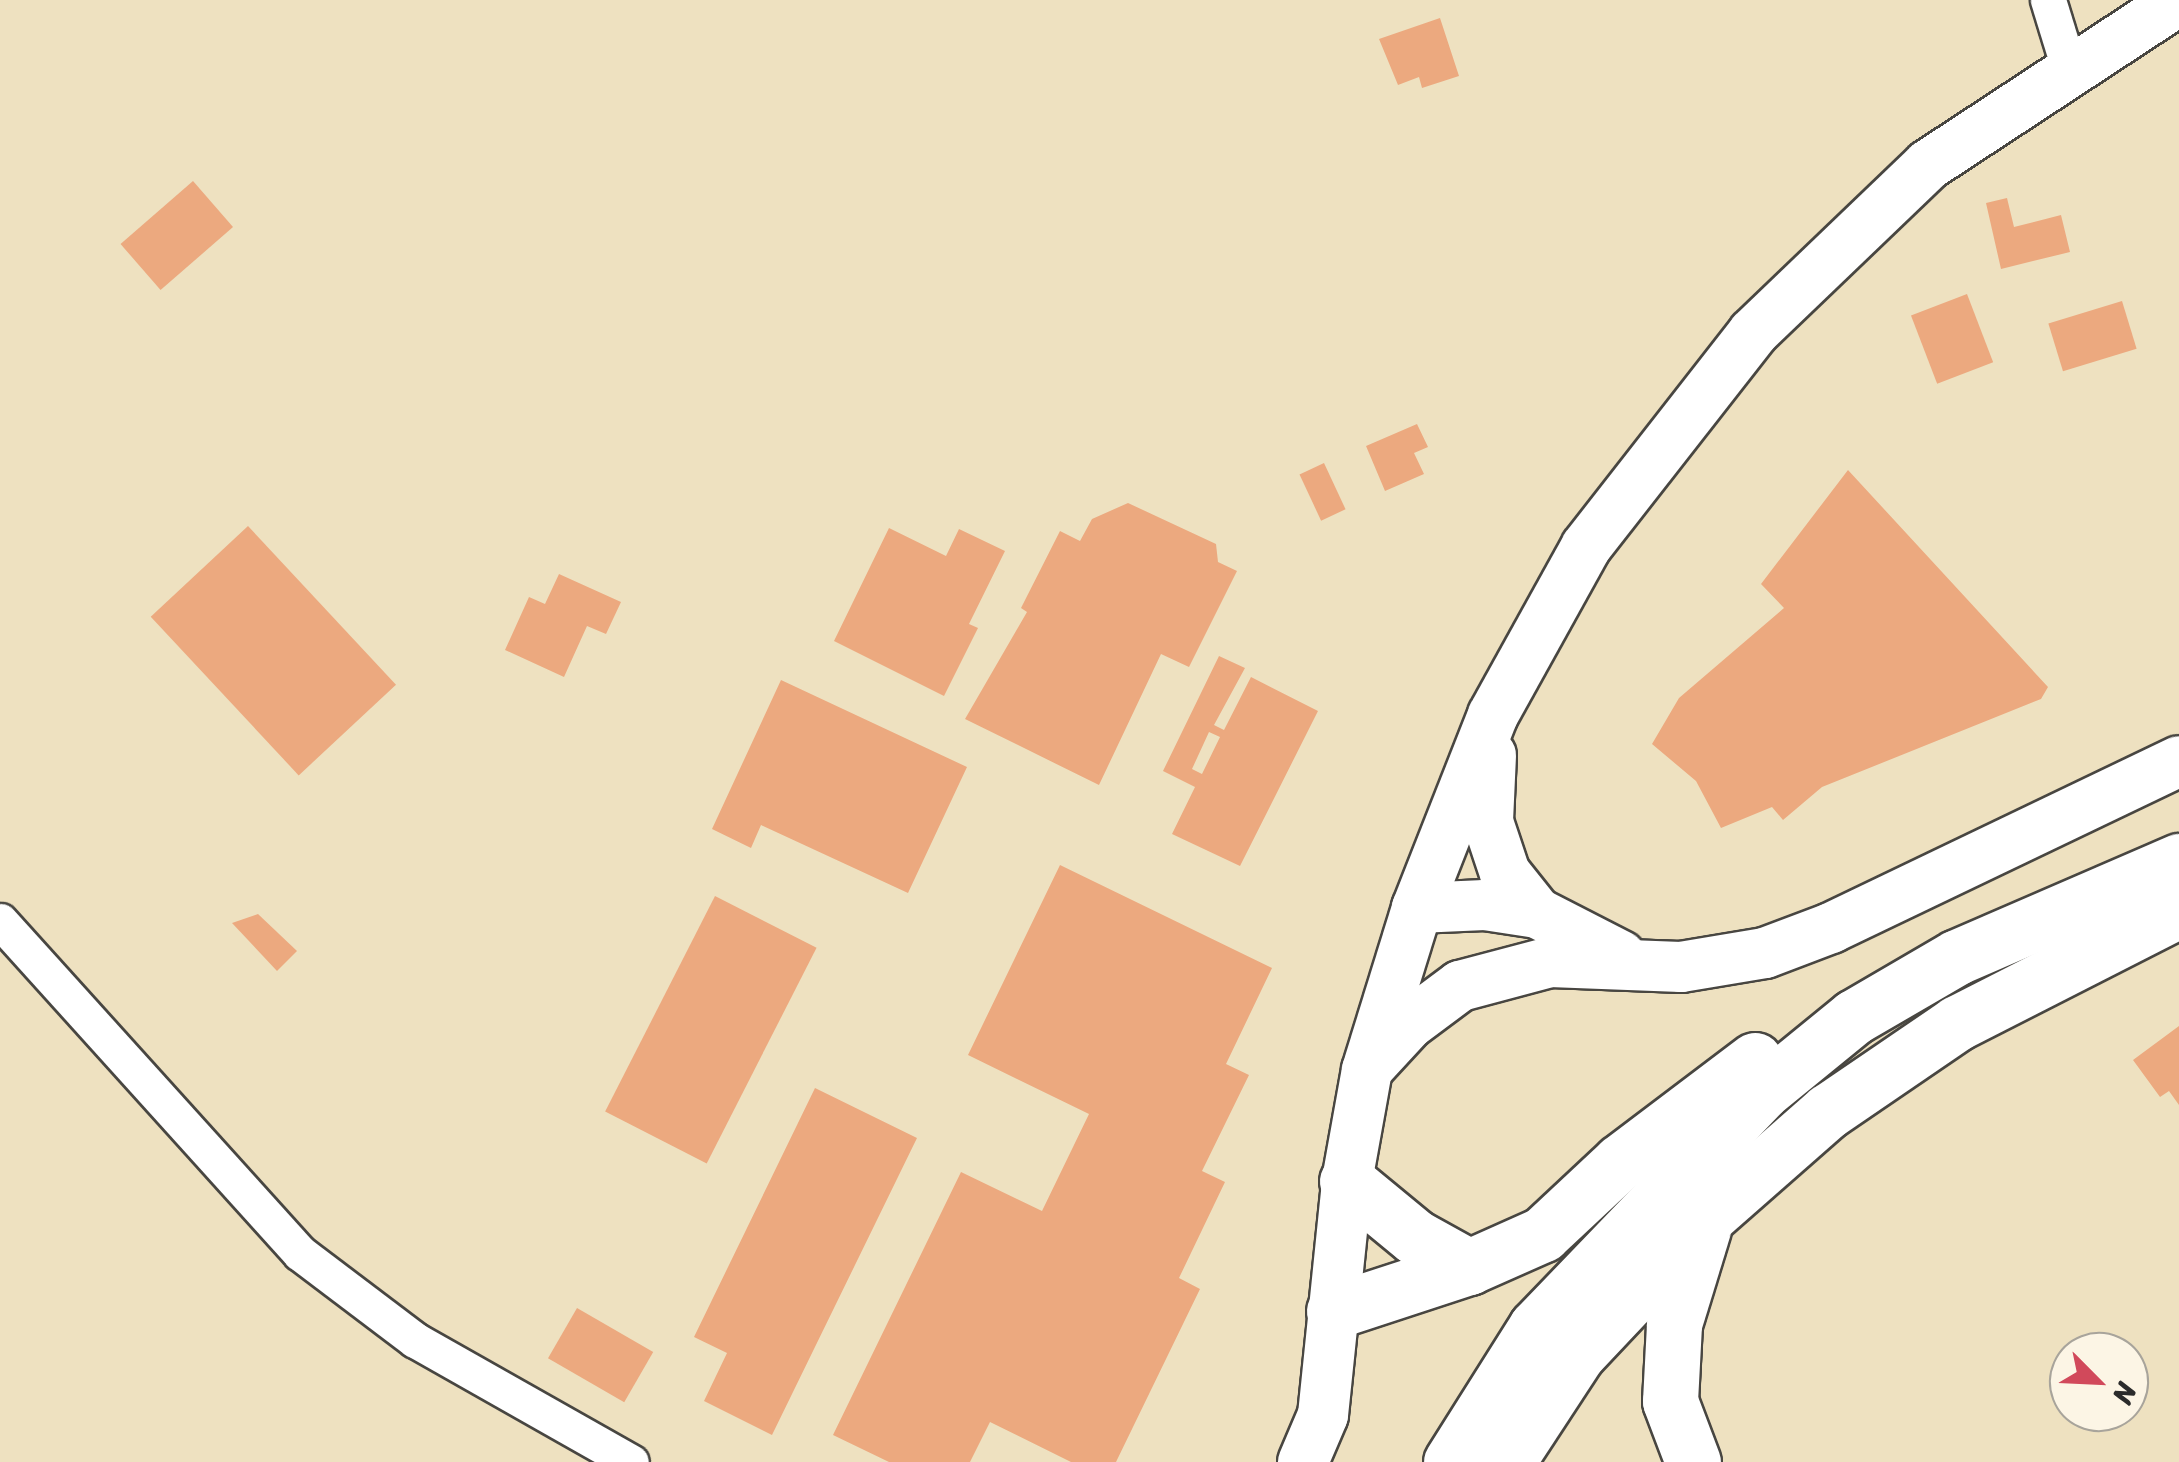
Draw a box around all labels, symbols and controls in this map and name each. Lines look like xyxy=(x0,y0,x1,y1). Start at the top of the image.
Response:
north arrow xyxy=(2049,1332,2149,1432)
text: N xyxy=(2099,1375,2151,1412)

